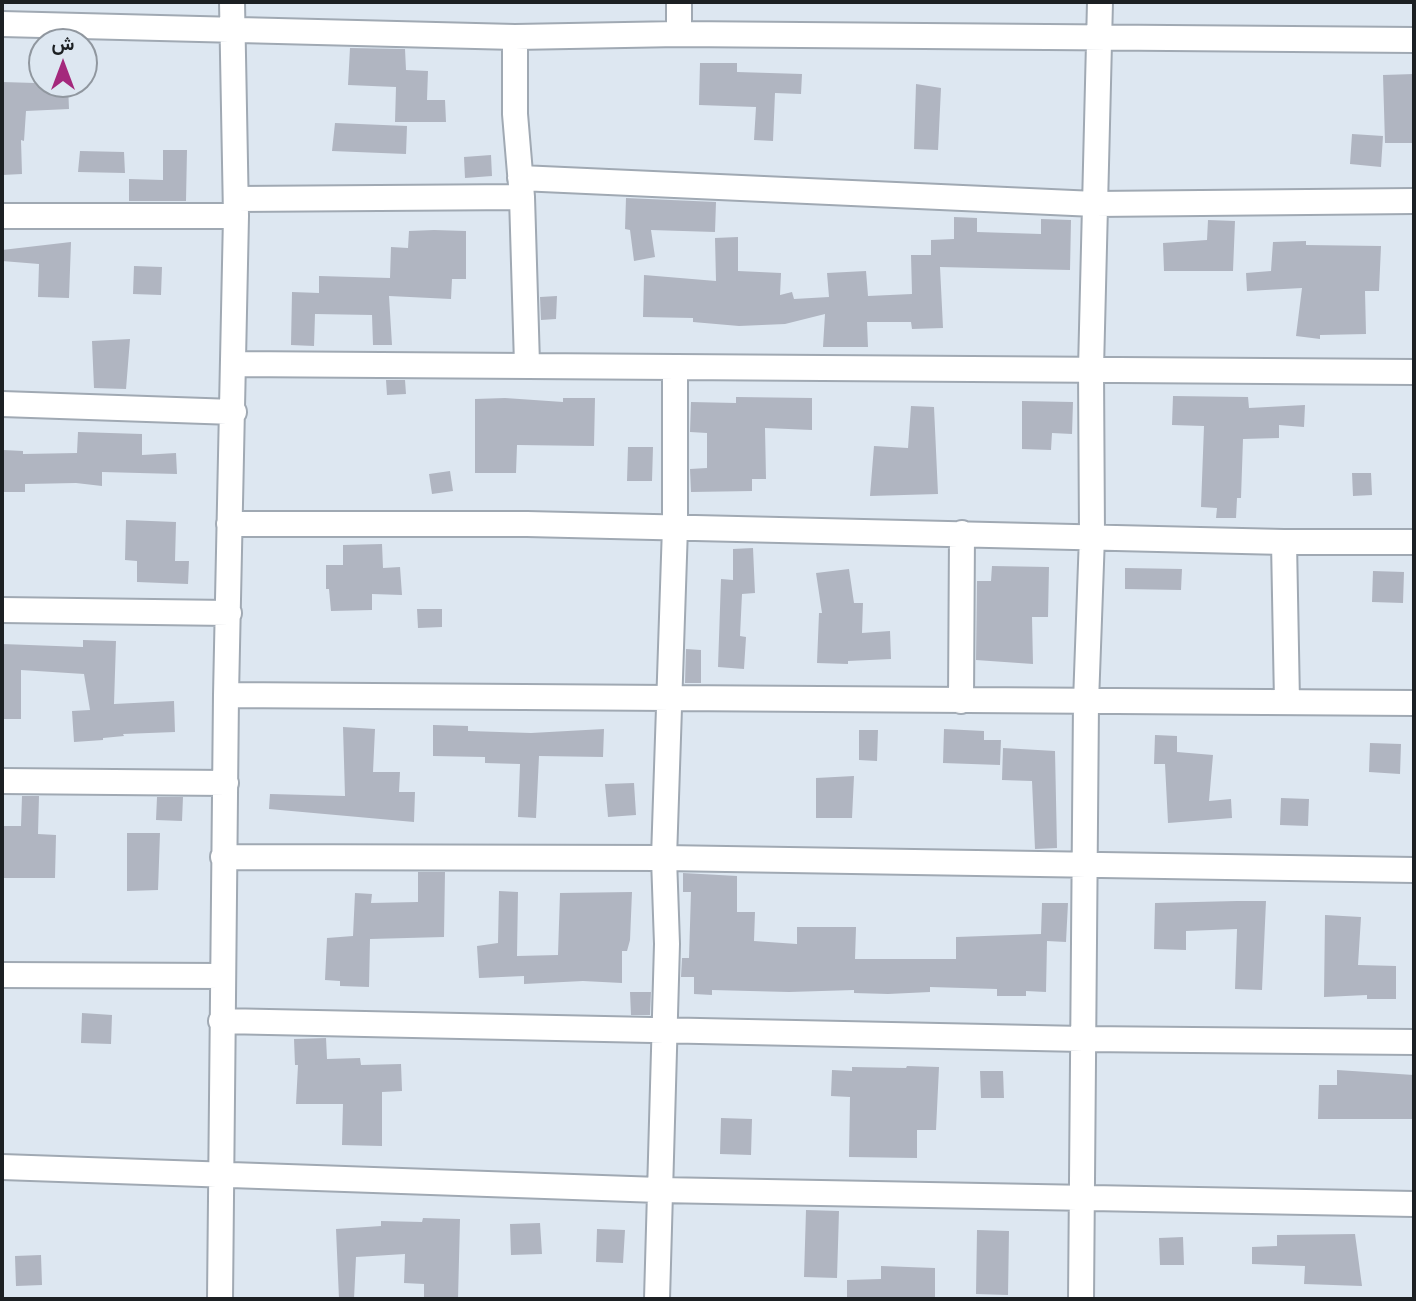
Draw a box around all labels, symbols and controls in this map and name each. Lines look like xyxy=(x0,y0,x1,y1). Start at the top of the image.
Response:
north arrow xyxy=(28,28,98,98)
text: ش xyxy=(52,30,74,57)

